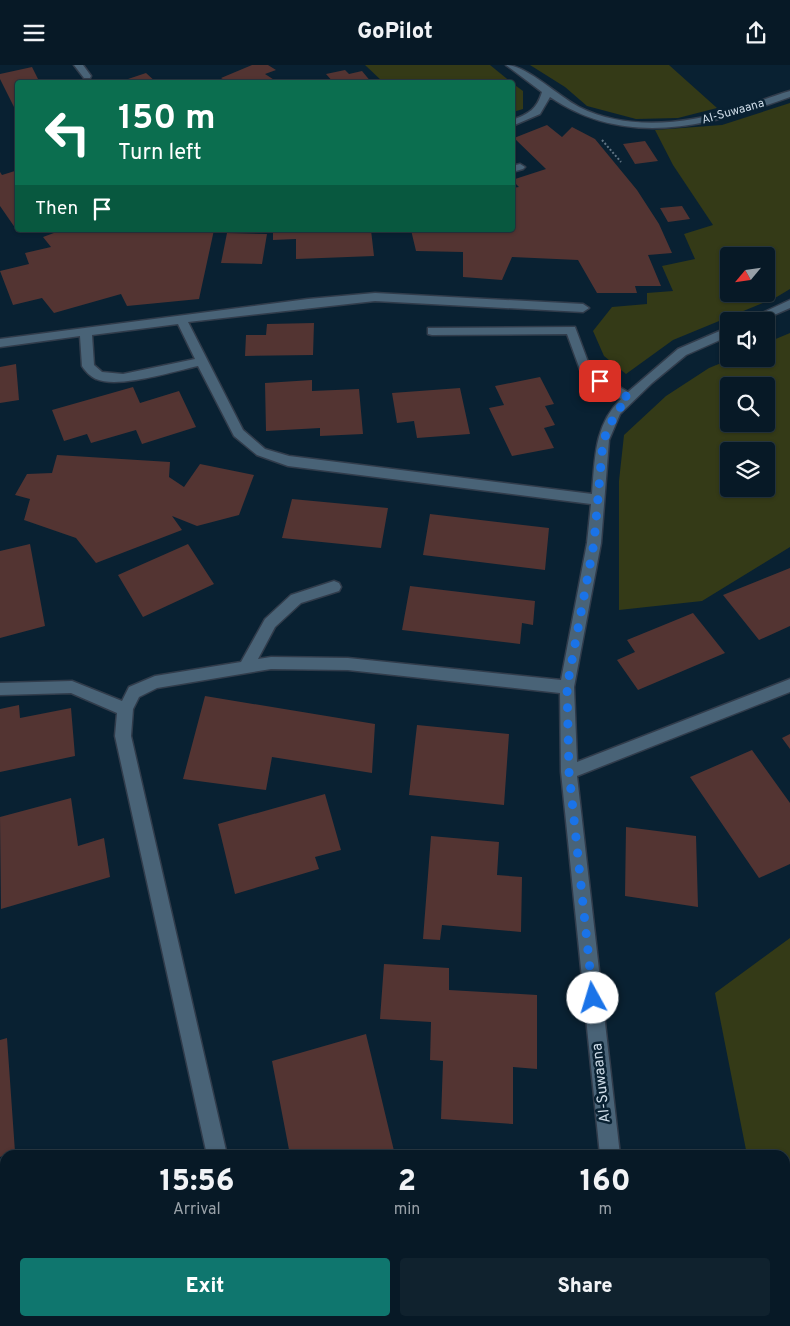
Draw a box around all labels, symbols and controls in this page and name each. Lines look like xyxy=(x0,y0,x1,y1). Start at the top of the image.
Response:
icon: menu xyxy=(20,19,48,47)
text: GoPilot xyxy=(357,19,433,46)
icon: share xyxy=(742,19,770,47)
street label: Al-Suwaana xyxy=(700,95,766,129)
text: 150 m xyxy=(118,97,216,141)
icon: left xyxy=(35,100,100,165)
text: Turn left xyxy=(118,140,201,167)
icon: arrive xyxy=(88,195,116,223)
text: Then xyxy=(35,197,78,221)
north arrow xyxy=(720,247,775,303)
map controls xyxy=(720,247,775,497)
button: sound xyxy=(720,312,775,367)
pin xyxy=(579,360,621,402)
icon: arrive xyxy=(586,367,614,395)
button: search xyxy=(720,377,775,432)
button: layers xyxy=(720,442,775,497)
position arrow xyxy=(566,971,618,1023)
street label: Al-Suwaana xyxy=(588,1042,616,1124)
text: 15:56 xyxy=(159,1164,234,1201)
text: 2 xyxy=(398,1164,416,1201)
text: 160 xyxy=(580,1164,631,1201)
text: Arrival xyxy=(173,1200,221,1220)
text: min xyxy=(394,1200,420,1220)
text: m xyxy=(598,1200,612,1220)
button: Exit xyxy=(20,1258,390,1316)
button: Share xyxy=(400,1258,770,1316)

